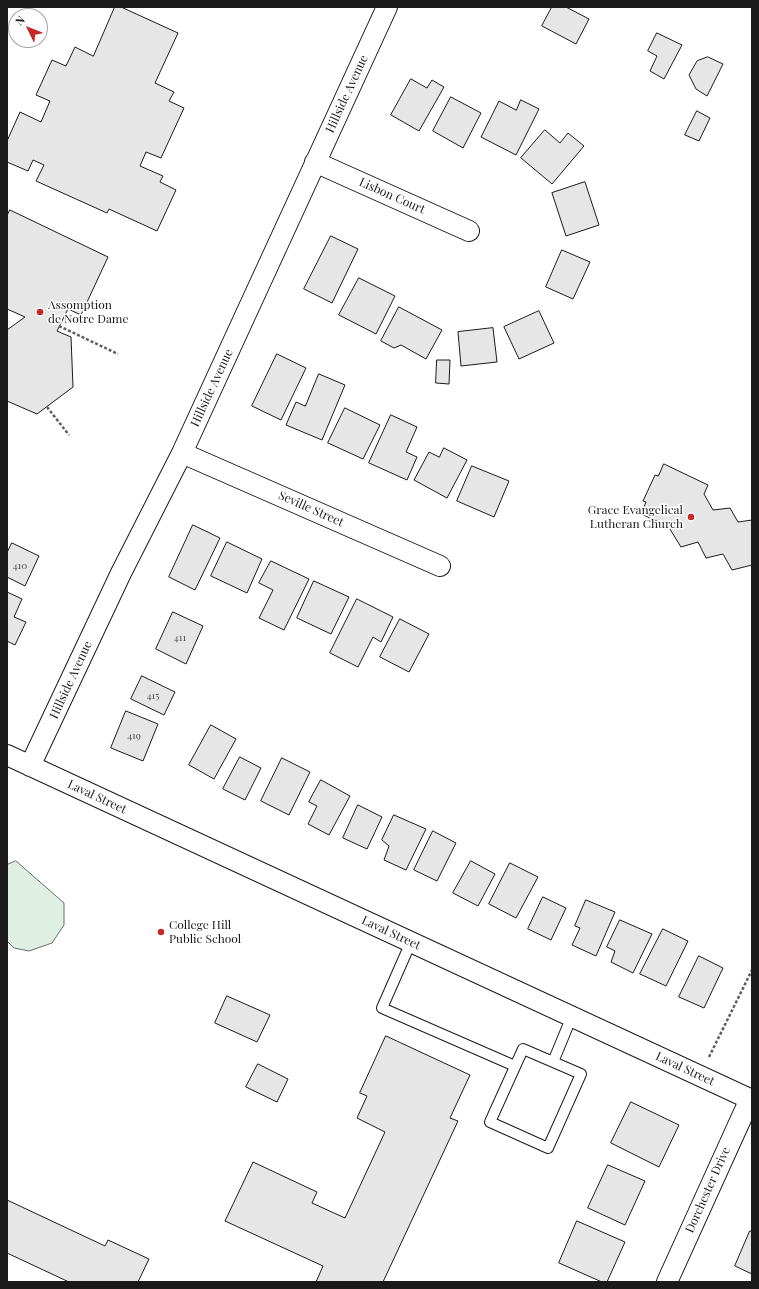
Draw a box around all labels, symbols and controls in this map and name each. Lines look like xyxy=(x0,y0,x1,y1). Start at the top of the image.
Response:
north arrow xyxy=(8,8,48,48)
text: N xyxy=(11,12,28,28)
street label: Hillside Avenue xyxy=(323,53,371,135)
street label: Lisbon Court xyxy=(357,175,427,217)
place label: Assomption de Notre Dame xyxy=(48,298,129,326)
marker: Assomption de Notre Dame xyxy=(35,307,45,317)
street label: Hillside Avenue xyxy=(188,347,236,429)
street label: Seville Street xyxy=(276,488,346,530)
place label: Grace Evangelical Lutheran Church xyxy=(588,503,683,531)
marker: Grace Evangelical Lutheran Church xyxy=(686,512,696,522)
house number: 410 xyxy=(13,560,27,572)
house number: 411 xyxy=(174,632,186,644)
street label: Hillside Avenue xyxy=(47,639,95,721)
house number: 415 xyxy=(147,690,159,702)
house number: 419 xyxy=(127,730,141,742)
street label: Laval Street xyxy=(65,777,129,817)
street label: Laval Street xyxy=(359,913,423,953)
place label: College Hill Public School xyxy=(169,918,241,946)
marker: College Hill Public School xyxy=(156,927,166,937)
street label: Laval Street xyxy=(653,1049,717,1089)
street label: Dorchester Drive xyxy=(683,1145,733,1235)

